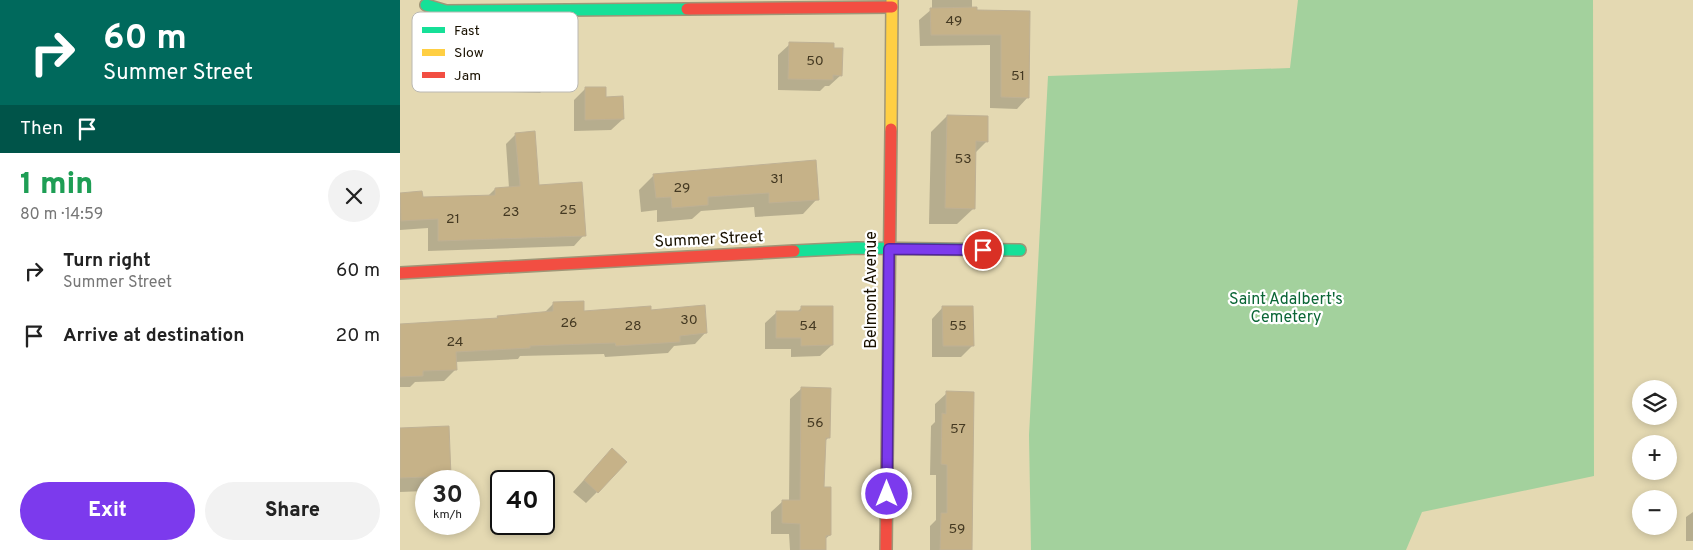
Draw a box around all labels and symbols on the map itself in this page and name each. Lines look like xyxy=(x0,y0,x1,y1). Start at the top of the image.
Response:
legend xyxy=(412,12,578,92)
house number: 49 xyxy=(946,13,962,30)
text: Fast xyxy=(454,23,480,40)
text: Slow xyxy=(454,45,484,62)
house number: 50 xyxy=(806,53,824,70)
text: Jam xyxy=(454,68,481,85)
house number: 51 xyxy=(1011,68,1025,85)
house number: 53 xyxy=(954,151,972,168)
house number: 31 xyxy=(770,171,784,188)
house number: 29 xyxy=(674,180,690,197)
house number: 25 xyxy=(559,202,577,219)
house number: 23 xyxy=(503,204,520,221)
house number: 21 xyxy=(446,211,460,228)
street label: Summer Street xyxy=(654,227,764,253)
pin xyxy=(962,229,1004,271)
street label: Belmont Avenue xyxy=(862,231,882,349)
park label: Saint Adalbert's Cemetery xyxy=(1229,290,1343,328)
house number: 30 xyxy=(680,312,698,329)
house number: 26 xyxy=(561,315,577,332)
house number: 28 xyxy=(624,318,642,335)
house number: 54 xyxy=(799,318,817,335)
house number: 55 xyxy=(949,318,967,335)
house number: 24 xyxy=(446,334,464,351)
house number: 56 xyxy=(806,415,824,432)
house number: 57 xyxy=(950,421,966,438)
position arrow xyxy=(860,467,912,519)
speed limit sign: 40 xyxy=(490,470,555,535)
house number: 59 xyxy=(949,521,965,538)

